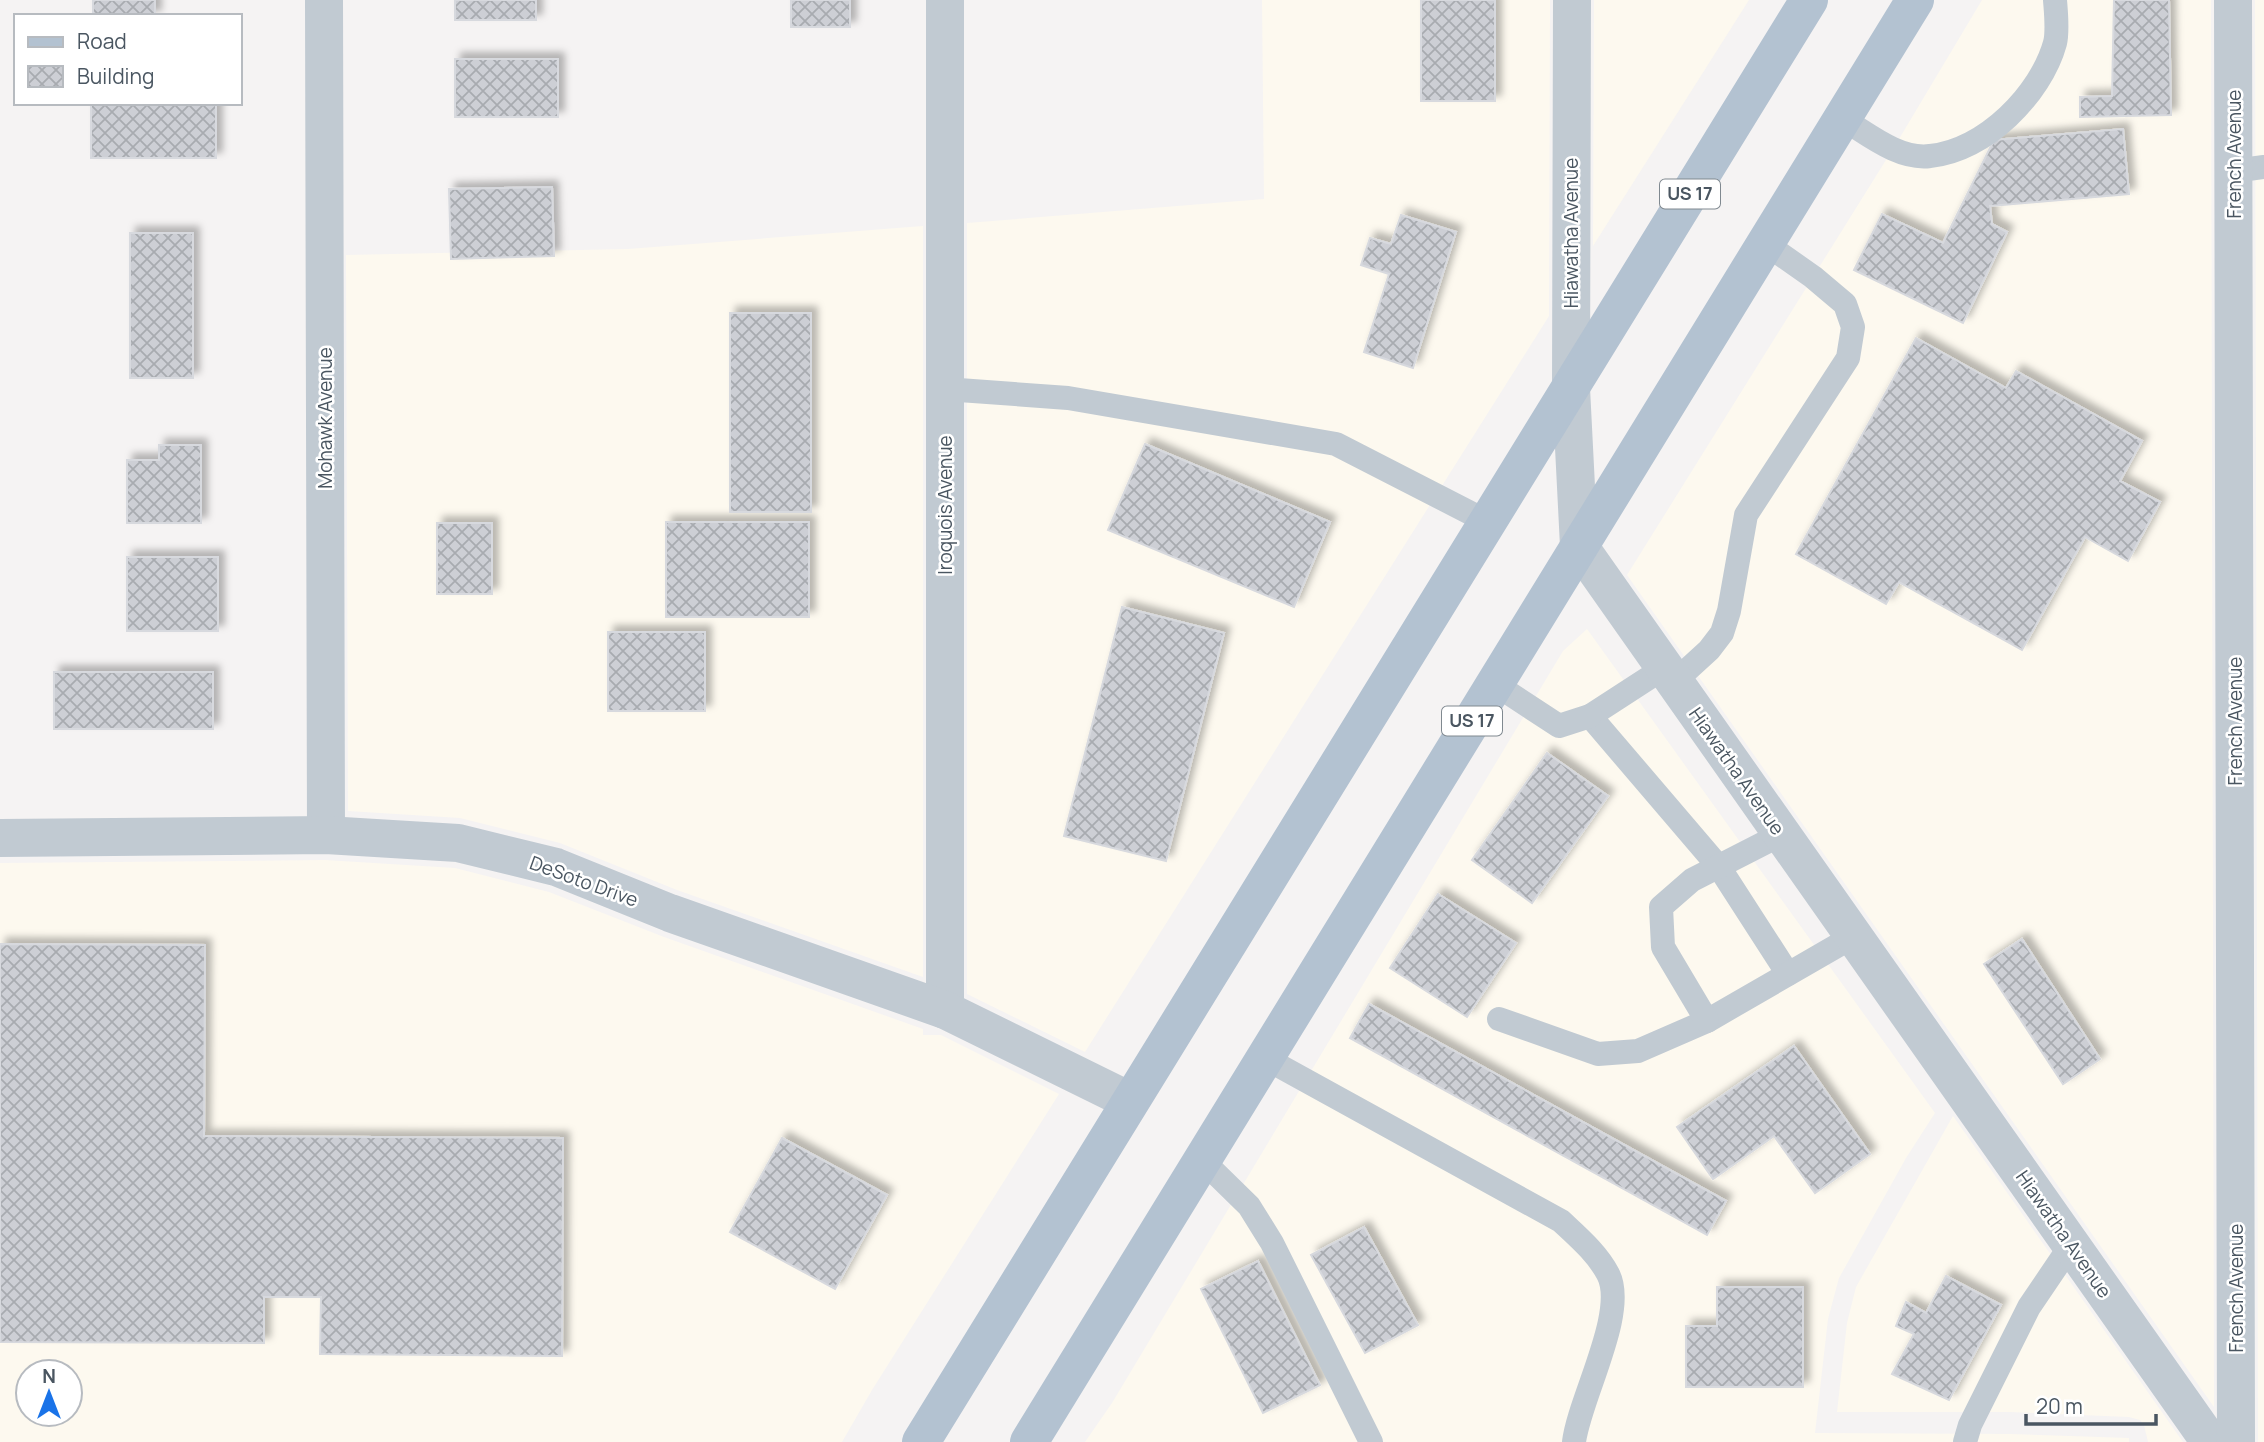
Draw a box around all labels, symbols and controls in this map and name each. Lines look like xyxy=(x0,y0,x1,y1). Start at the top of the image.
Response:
legend xyxy=(14,14,242,105)
text: Road xyxy=(77,27,127,55)
text: Building xyxy=(77,62,154,90)
street label: French Avenue xyxy=(2221,90,2247,218)
street label: Hiawatha Avenue xyxy=(1558,158,1584,308)
road number: US 17 xyxy=(1660,180,1720,209)
street label: Mohawk Avenue xyxy=(312,347,338,489)
street label: Iroquois Avenue xyxy=(932,435,958,575)
street label: French Avenue xyxy=(2222,657,2248,785)
street label: Hiawatha Avenue xyxy=(1683,702,1791,840)
road number: US 17 xyxy=(1442,706,1502,736)
street label: DeSoto Drive xyxy=(526,849,642,913)
street label: Hiawatha Avenue xyxy=(2010,1165,2118,1303)
street label: French Avenue xyxy=(2223,1224,2249,1352)
north arrow xyxy=(14,1358,84,1428)
text: N xyxy=(42,1363,56,1389)
scale bar xyxy=(2026,1382,2156,1426)
text: 20 m xyxy=(2036,1392,2083,1420)

